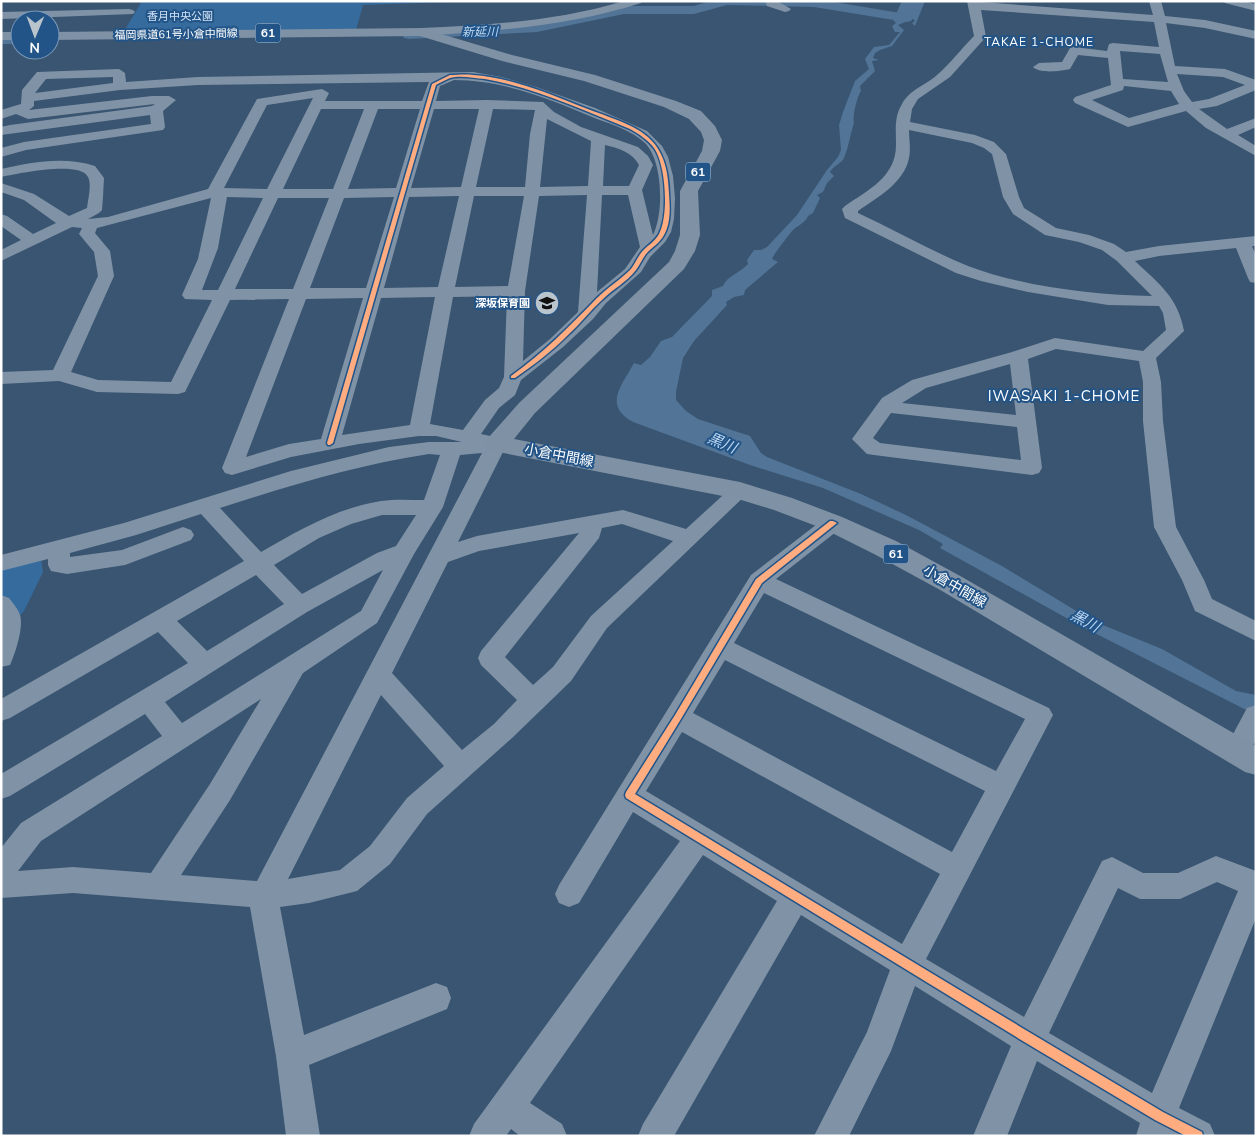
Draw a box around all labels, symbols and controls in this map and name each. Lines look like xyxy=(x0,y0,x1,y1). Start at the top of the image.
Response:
park label: 香月中央公園 xyxy=(147,9,213,24)
north arrow xyxy=(10,10,60,60)
road number: 61 xyxy=(256,23,280,42)
water label: 新延川 xyxy=(462,24,500,40)
street label: 福岡県道61号小倉中間線 xyxy=(114,26,238,43)
district label: TAKAE 1-CHOME xyxy=(984,34,1094,50)
text: N xyxy=(29,38,40,57)
road number: 61 xyxy=(686,162,710,182)
school or university icon: 深坂保育園 xyxy=(534,290,560,316)
place label: 深坂保育園 xyxy=(475,296,530,311)
district label: IWASAKI 1-CHOME xyxy=(988,386,1140,406)
water label: 黒川 xyxy=(704,428,742,459)
street label: 小倉中間線 xyxy=(523,439,595,471)
road number: 61 xyxy=(884,544,908,564)
street label: 小倉中間線 xyxy=(920,561,990,612)
water label: 黒川 xyxy=(1067,605,1105,638)

